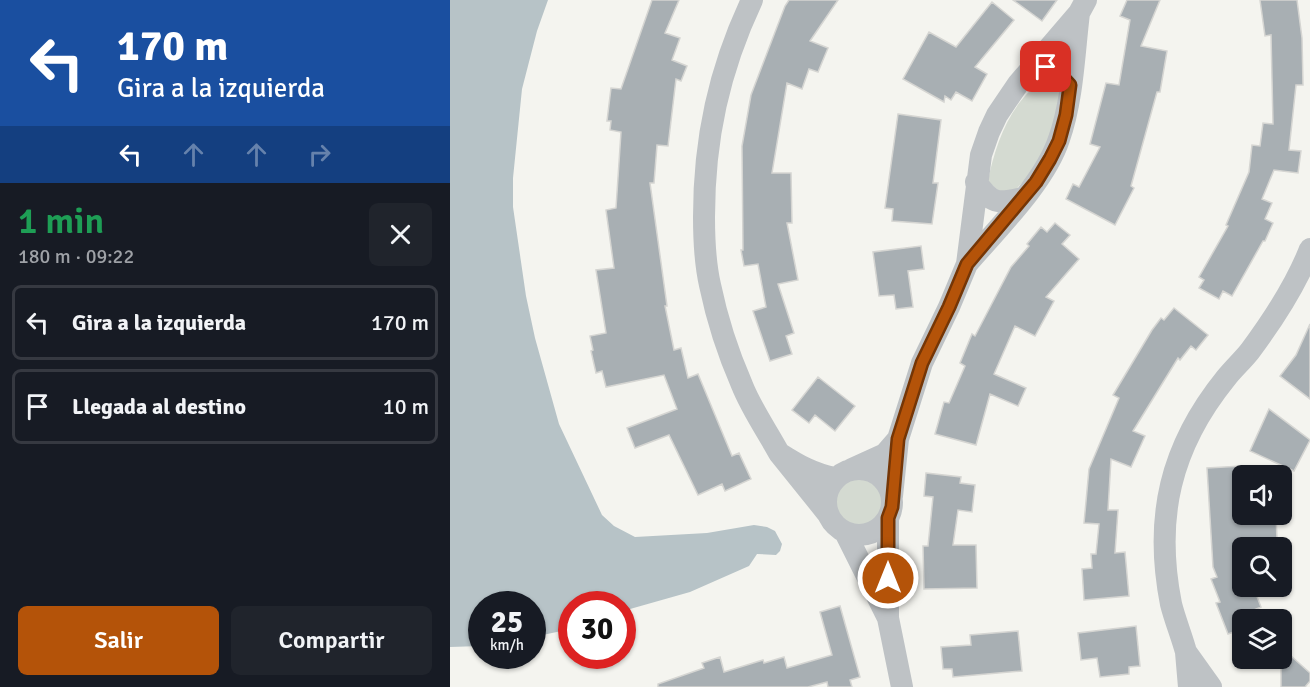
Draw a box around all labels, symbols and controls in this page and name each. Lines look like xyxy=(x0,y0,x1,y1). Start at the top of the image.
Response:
text: 170 m xyxy=(117,21,228,72)
icon: left xyxy=(18,24,96,102)
pin xyxy=(1020,41,1071,92)
icon: arrive xyxy=(1029,50,1062,83)
text: Gira a la izquierda xyxy=(117,72,325,105)
icon: left xyxy=(114,138,147,171)
icon: ahead xyxy=(177,138,210,171)
icon: ahead xyxy=(240,138,273,171)
icon: right xyxy=(303,138,336,171)
text: 1 min xyxy=(18,199,104,244)
button: close xyxy=(369,203,432,266)
text: 180 m · 09:22 xyxy=(18,244,134,269)
icon: left xyxy=(21,306,54,339)
text: Gira a la izquierda xyxy=(72,309,246,336)
text: 170 m xyxy=(371,309,429,336)
icon: arrive xyxy=(21,390,54,423)
text: Llegada al destino xyxy=(72,393,246,420)
text: 10 m xyxy=(383,393,429,420)
map controls xyxy=(1232,465,1292,669)
button: sound xyxy=(1232,465,1292,525)
button: search xyxy=(1232,537,1292,597)
position arrow xyxy=(856,546,920,610)
speed limit sign: 30 xyxy=(558,591,636,669)
text: 25 xyxy=(491,604,523,641)
button: Salir xyxy=(18,606,219,675)
button: Compartir xyxy=(231,606,432,675)
button: layers xyxy=(1232,609,1292,669)
text: km/h xyxy=(490,636,524,654)

